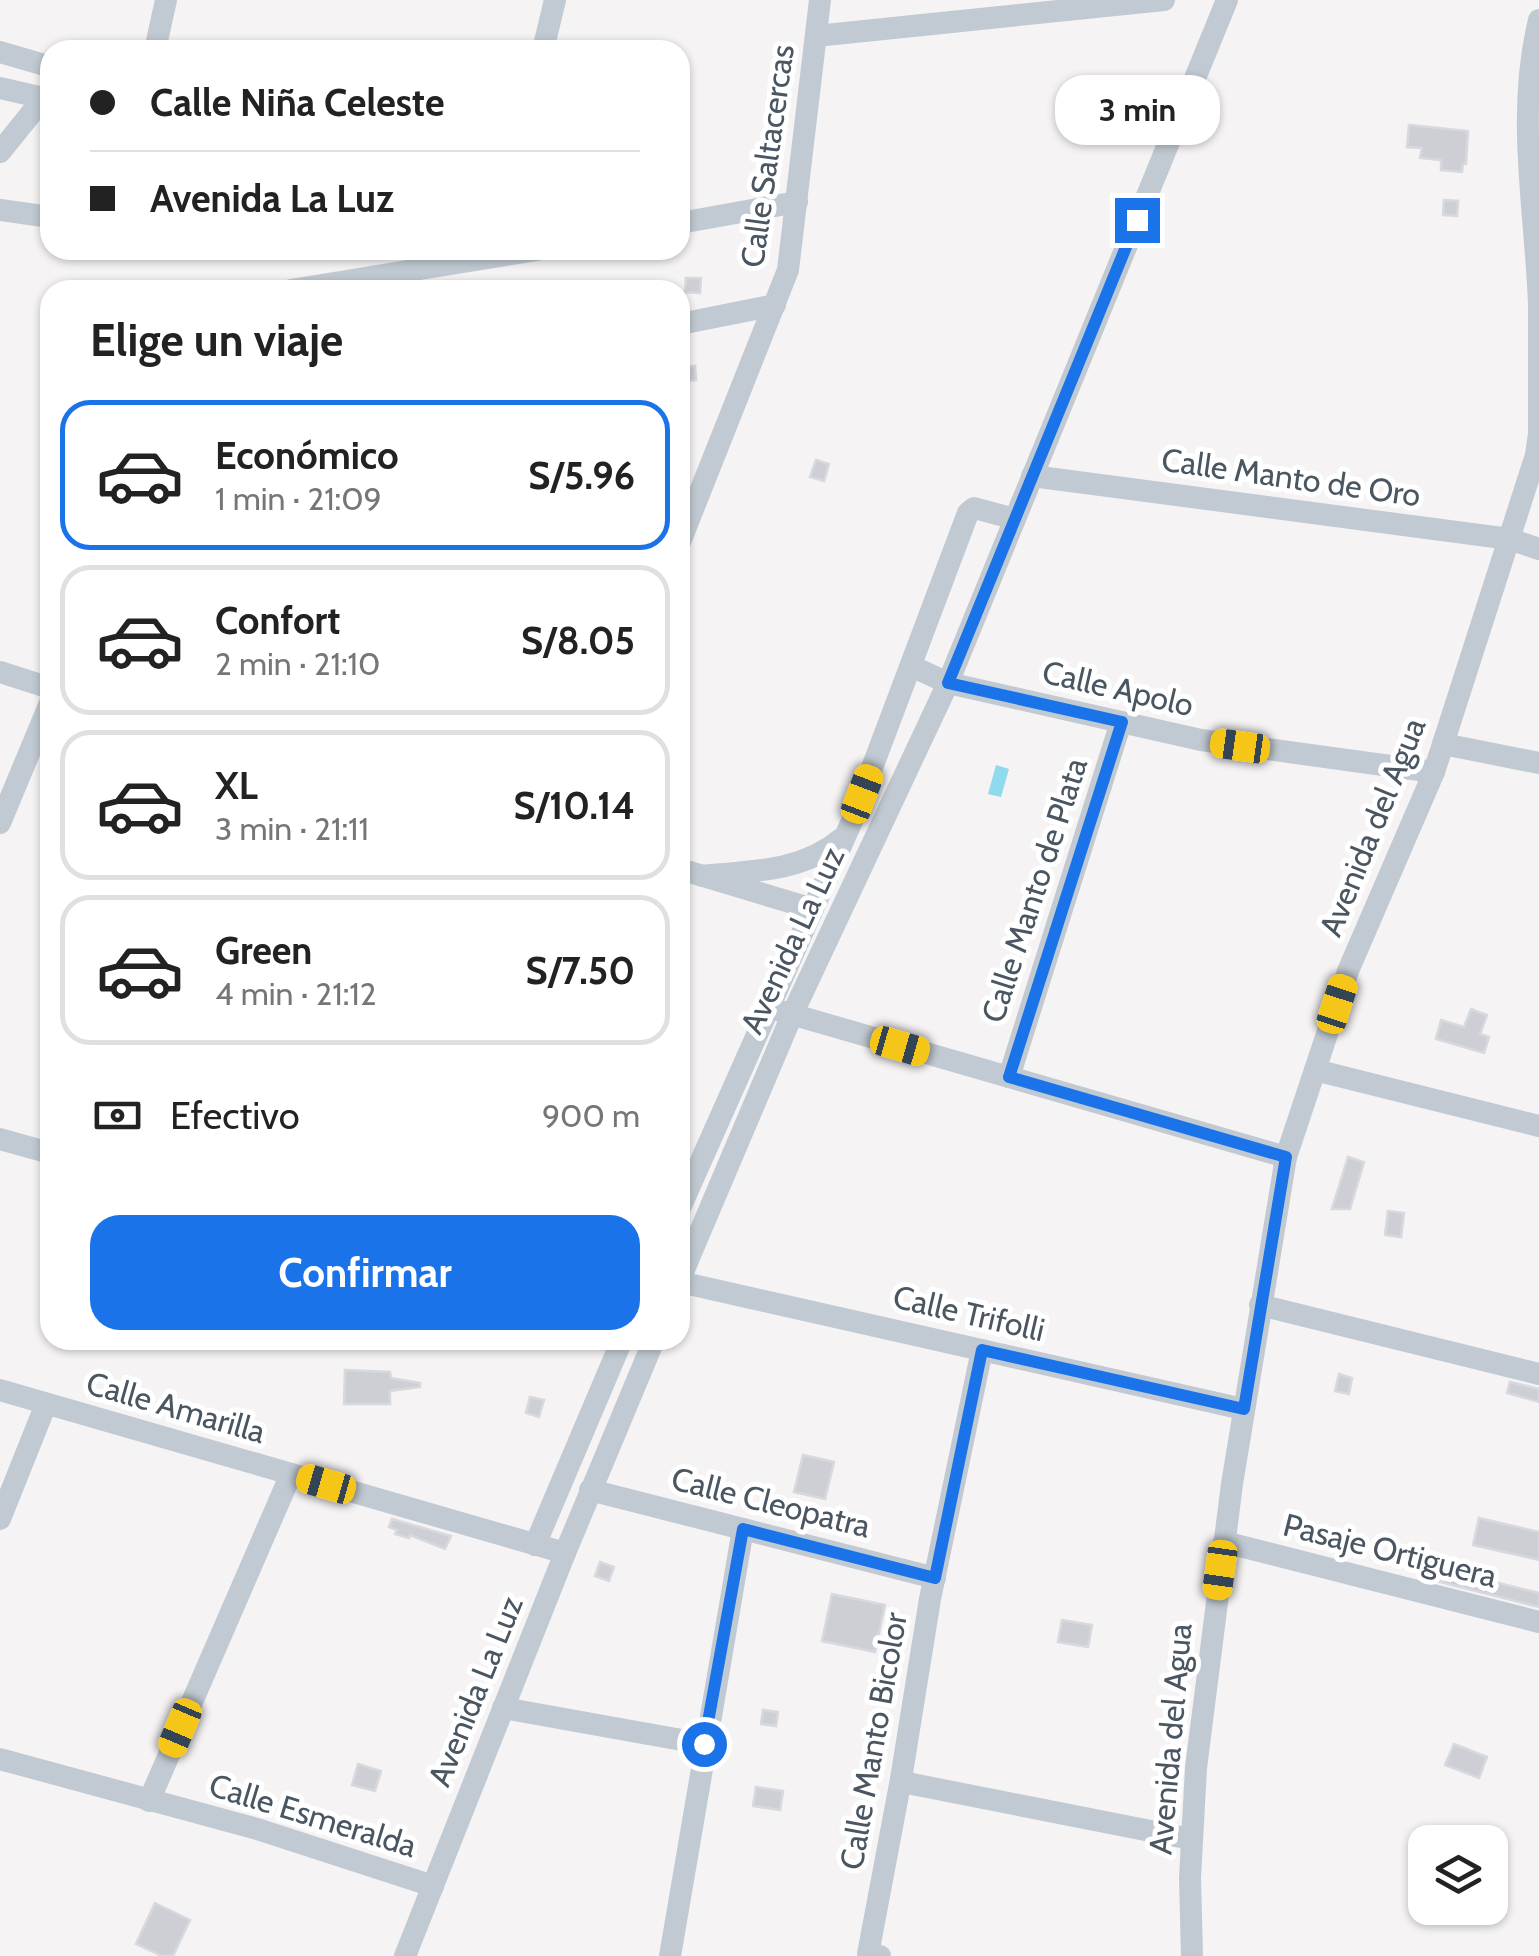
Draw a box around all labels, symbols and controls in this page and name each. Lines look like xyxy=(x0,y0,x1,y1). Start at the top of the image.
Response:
street label: Calle Saltacercas xyxy=(732,42,802,270)
callout: 3 min xyxy=(1054,75,1220,145)
text: Calle Niña Celeste xyxy=(150,79,445,126)
text: 3 min xyxy=(1099,90,1176,129)
text: Avenida La Luz xyxy=(150,175,394,222)
route end xyxy=(1115,198,1160,243)
text: Elige un viaje xyxy=(90,313,343,367)
icon: car xyxy=(95,430,185,520)
text: Económico xyxy=(215,432,399,479)
street label: Calle Manto de Oro xyxy=(1159,440,1423,514)
text: S/5.96 xyxy=(528,452,635,499)
text: 1 min · 21:09 xyxy=(215,479,382,518)
icon: car xyxy=(95,595,185,685)
text: Confort xyxy=(215,597,340,644)
text: S/8.05 xyxy=(521,617,635,664)
text: 2 min · 21:10 xyxy=(215,644,380,683)
street label: Calle Apolo xyxy=(1039,652,1197,724)
street label: Avenida del Agua xyxy=(1310,712,1434,942)
car xyxy=(1208,727,1272,765)
street label: Calle Manto de Plata xyxy=(973,752,1095,1027)
icon: car xyxy=(95,760,185,850)
car xyxy=(837,761,887,827)
text: XL xyxy=(215,762,258,809)
text: S/10.14 xyxy=(514,782,635,829)
text: 3 min · 21:11 xyxy=(215,809,369,848)
street label: Avenida La Luz xyxy=(732,840,852,1040)
icon: car xyxy=(95,925,185,1015)
text: Green xyxy=(215,927,312,974)
text: S/7.50 xyxy=(526,947,635,994)
car xyxy=(1313,971,1361,1037)
text: 4 min · 21:12 xyxy=(215,974,377,1013)
car xyxy=(867,1023,933,1069)
icon: cash xyxy=(90,1088,145,1143)
text: Efectivo xyxy=(170,1092,300,1139)
text: 900 m xyxy=(542,1096,640,1135)
button: Confirmar xyxy=(90,1215,640,1330)
street label: Calle Trifolli xyxy=(889,1277,1049,1349)
street label: Calle Amarilla xyxy=(82,1363,270,1451)
street label: Calle Cleopatra xyxy=(668,1458,875,1546)
car xyxy=(293,1461,359,1507)
street label: Pasaje Ortiguera xyxy=(1279,1505,1501,1596)
car xyxy=(1201,1538,1239,1602)
street label: Avenida La Luz xyxy=(419,1590,531,1792)
street label: Calle Manto Bicolor xyxy=(831,1608,915,1873)
street label: Avenida del Agua xyxy=(1140,1621,1200,1856)
car xyxy=(154,1695,206,1761)
route start xyxy=(682,1722,727,1767)
street label: Calle Esmeralda xyxy=(205,1765,422,1865)
map controls xyxy=(1408,1825,1508,1925)
button: layers xyxy=(1408,1825,1508,1925)

